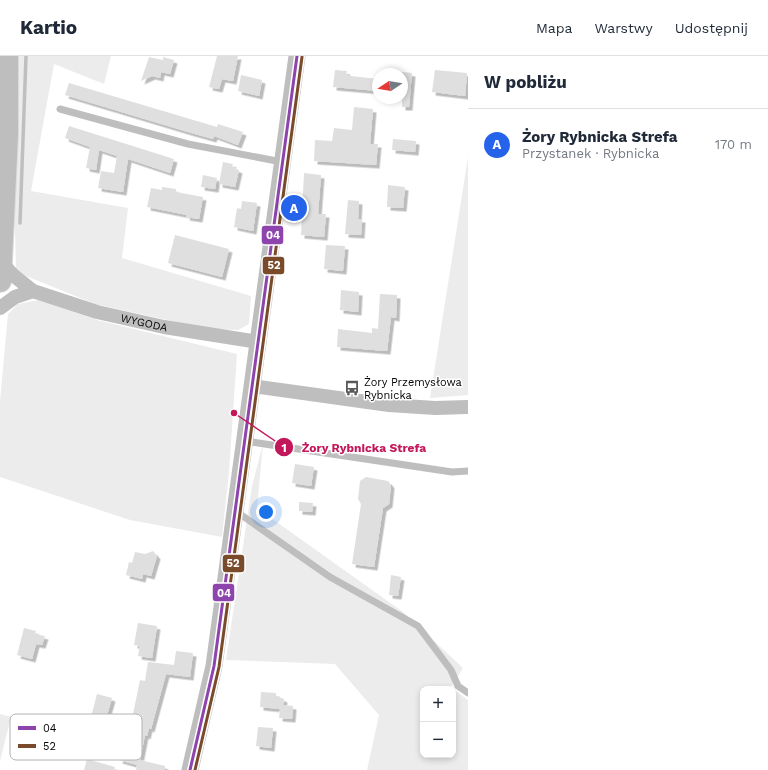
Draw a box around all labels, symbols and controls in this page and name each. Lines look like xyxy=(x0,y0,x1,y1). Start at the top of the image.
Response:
text: Kartio xyxy=(20,16,77,39)
text: Mapa xyxy=(536,20,572,36)
text: Warstwy xyxy=(594,20,653,36)
text: Udostępnij xyxy=(675,20,748,36)
north arrow xyxy=(372,68,408,104)
text: W pobliżu xyxy=(484,72,567,92)
text: Żory Rybnicka Strefa xyxy=(522,128,677,146)
text: A xyxy=(493,137,501,152)
text: 170 m xyxy=(715,137,752,152)
text: Przystanek · Rybnicka xyxy=(522,146,659,161)
pin: A xyxy=(281,193,307,223)
line badge: 04 xyxy=(261,225,284,245)
text: 04 xyxy=(266,229,280,242)
line badge: 52 xyxy=(262,256,285,275)
text: 52 xyxy=(268,259,281,272)
street label: WYGODA xyxy=(119,311,169,335)
place label: Żory Przemysłowa Rybnicka xyxy=(364,375,462,402)
bus stop icon: Żory Przemysłowa Rybnicka xyxy=(343,379,361,397)
callout: Żory Rybnicka Strefa xyxy=(274,435,435,459)
text: 1 xyxy=(281,441,287,455)
text: Żory Rybnicka Strefa xyxy=(302,441,426,455)
your location xyxy=(256,502,276,522)
line badge: 52 xyxy=(222,554,245,573)
text: 52 xyxy=(227,557,240,570)
line badge: 04 xyxy=(212,583,235,602)
text: 04 xyxy=(217,587,231,600)
map controls xyxy=(420,686,456,758)
button: + xyxy=(420,686,456,722)
legend xyxy=(10,714,142,760)
text: 04 xyxy=(43,722,57,735)
button: − xyxy=(420,722,456,758)
text: 52 xyxy=(43,740,56,753)

